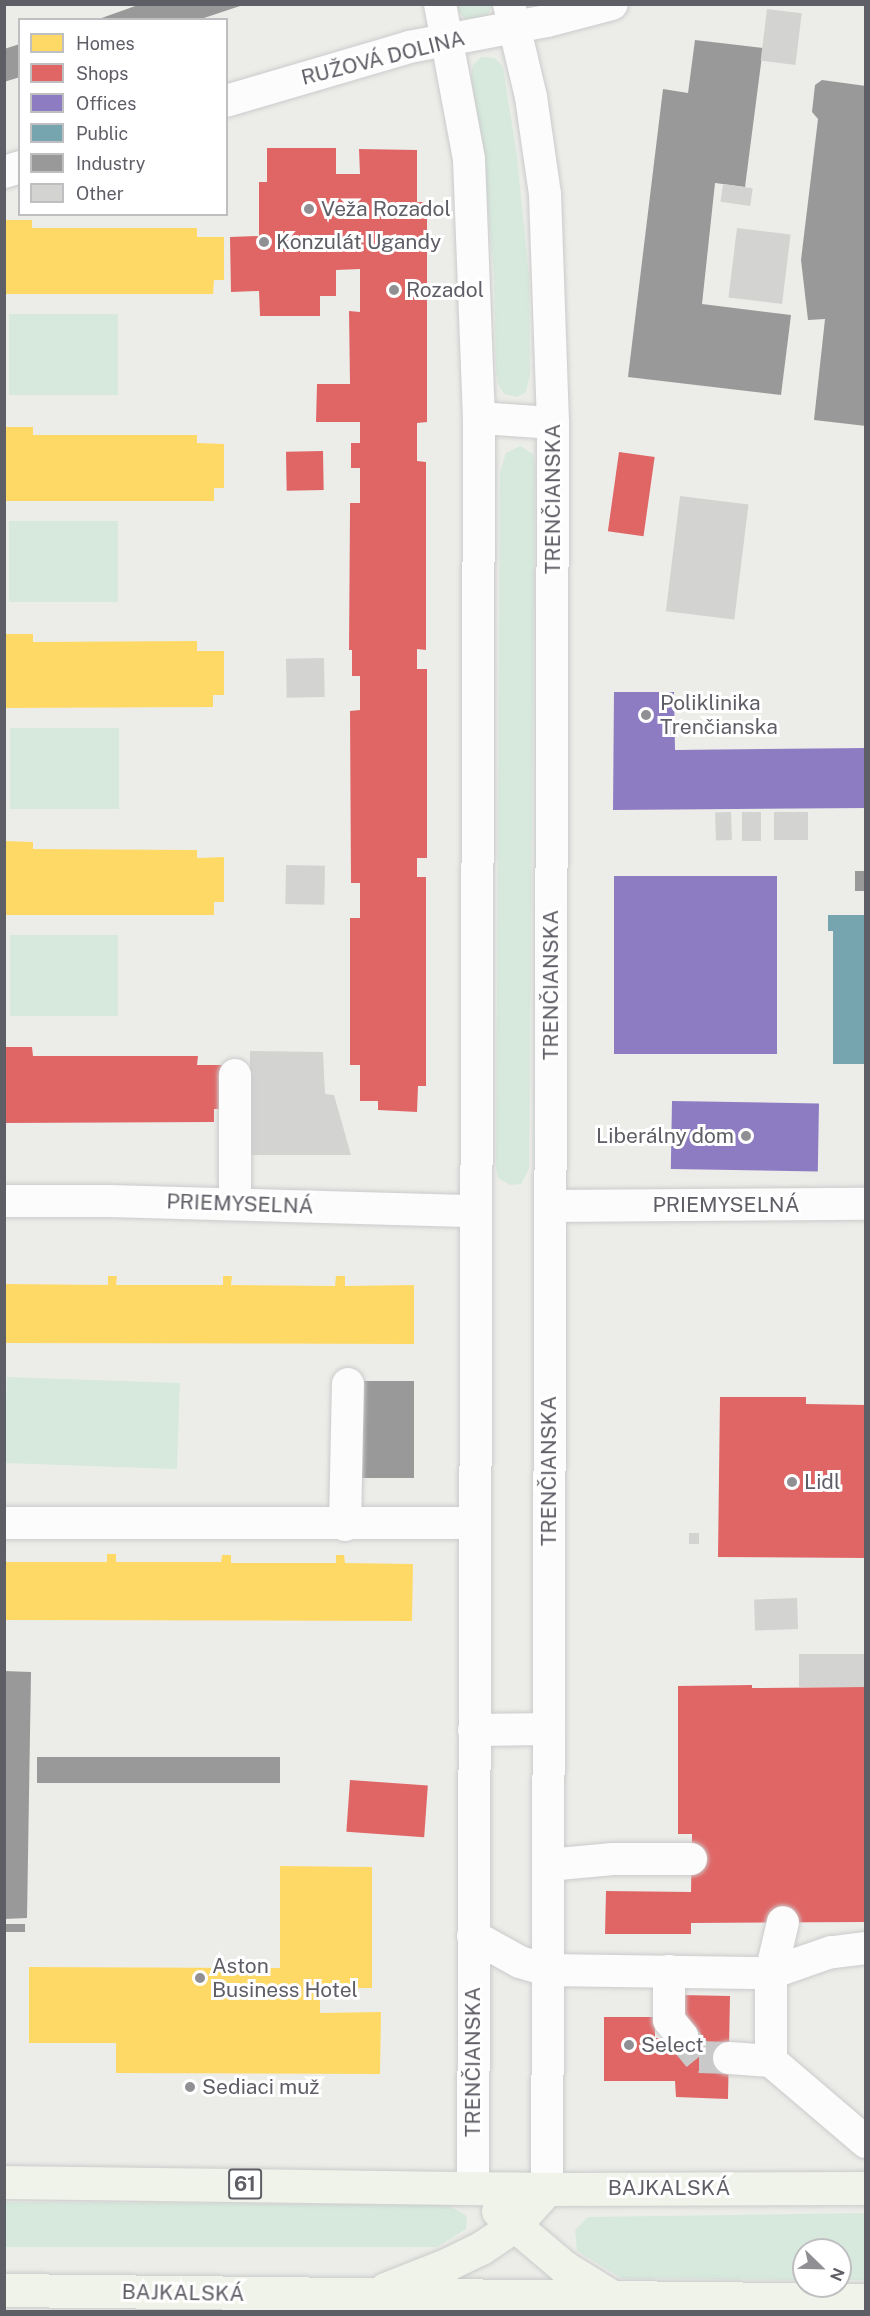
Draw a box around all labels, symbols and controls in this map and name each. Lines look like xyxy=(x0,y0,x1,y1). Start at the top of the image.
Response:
legend xyxy=(18,18,228,216)
street label: RUŽOVÁ DOLINA xyxy=(299,25,467,91)
text: Homes xyxy=(76,33,135,54)
text: Shops xyxy=(76,63,128,84)
text: Offices xyxy=(76,93,136,114)
text: Public xyxy=(76,123,128,144)
text: Industry xyxy=(76,153,145,174)
text: Other xyxy=(76,183,124,204)
place label: Veža Rozadol xyxy=(321,196,451,222)
marker: Veža Rozadol xyxy=(302,202,316,216)
place label: Konzulát Ugandy xyxy=(276,229,441,255)
marker: Konzulát Ugandy xyxy=(257,235,271,249)
place label: Rozadol xyxy=(406,277,484,303)
marker: Rozadol xyxy=(387,283,401,297)
street label: TRENČIANSKA xyxy=(540,424,566,574)
place label: Poliklinika Trenčianska xyxy=(660,690,778,740)
marker: Poliklinika Trenčianska xyxy=(637,706,655,724)
street label: TRENČIANSKA xyxy=(538,910,564,1060)
place label: Liberálny dom xyxy=(596,1123,734,1149)
marker: Liberálny dom xyxy=(739,1129,753,1143)
street label: PRIEMYSELNÁ xyxy=(166,1189,314,1219)
street label: PRIEMYSELNÁ xyxy=(652,1192,800,1218)
street label: TRENČIANSKA xyxy=(536,1396,562,1546)
place label: Lidl xyxy=(804,1469,840,1495)
marker: Lidl xyxy=(785,1475,799,1489)
place label: Aston Business Hotel xyxy=(212,1953,358,2003)
marker: Aston Business Hotel xyxy=(193,1971,207,1985)
street label: TRENČIANSKA xyxy=(460,1987,486,2137)
place label: Select xyxy=(641,2032,704,2058)
marker: Select xyxy=(622,2038,636,2052)
place label: Sediaci muž xyxy=(202,2074,319,2100)
marker: Sediaci muž xyxy=(183,2080,197,2094)
road number: 61 xyxy=(227,2167,263,2201)
street label: BAJKALSKÁ xyxy=(608,2175,730,2201)
north arrow xyxy=(792,2238,852,2298)
text: N xyxy=(826,2265,848,2284)
street label: BAJKALSKÁ xyxy=(121,2279,245,2307)

